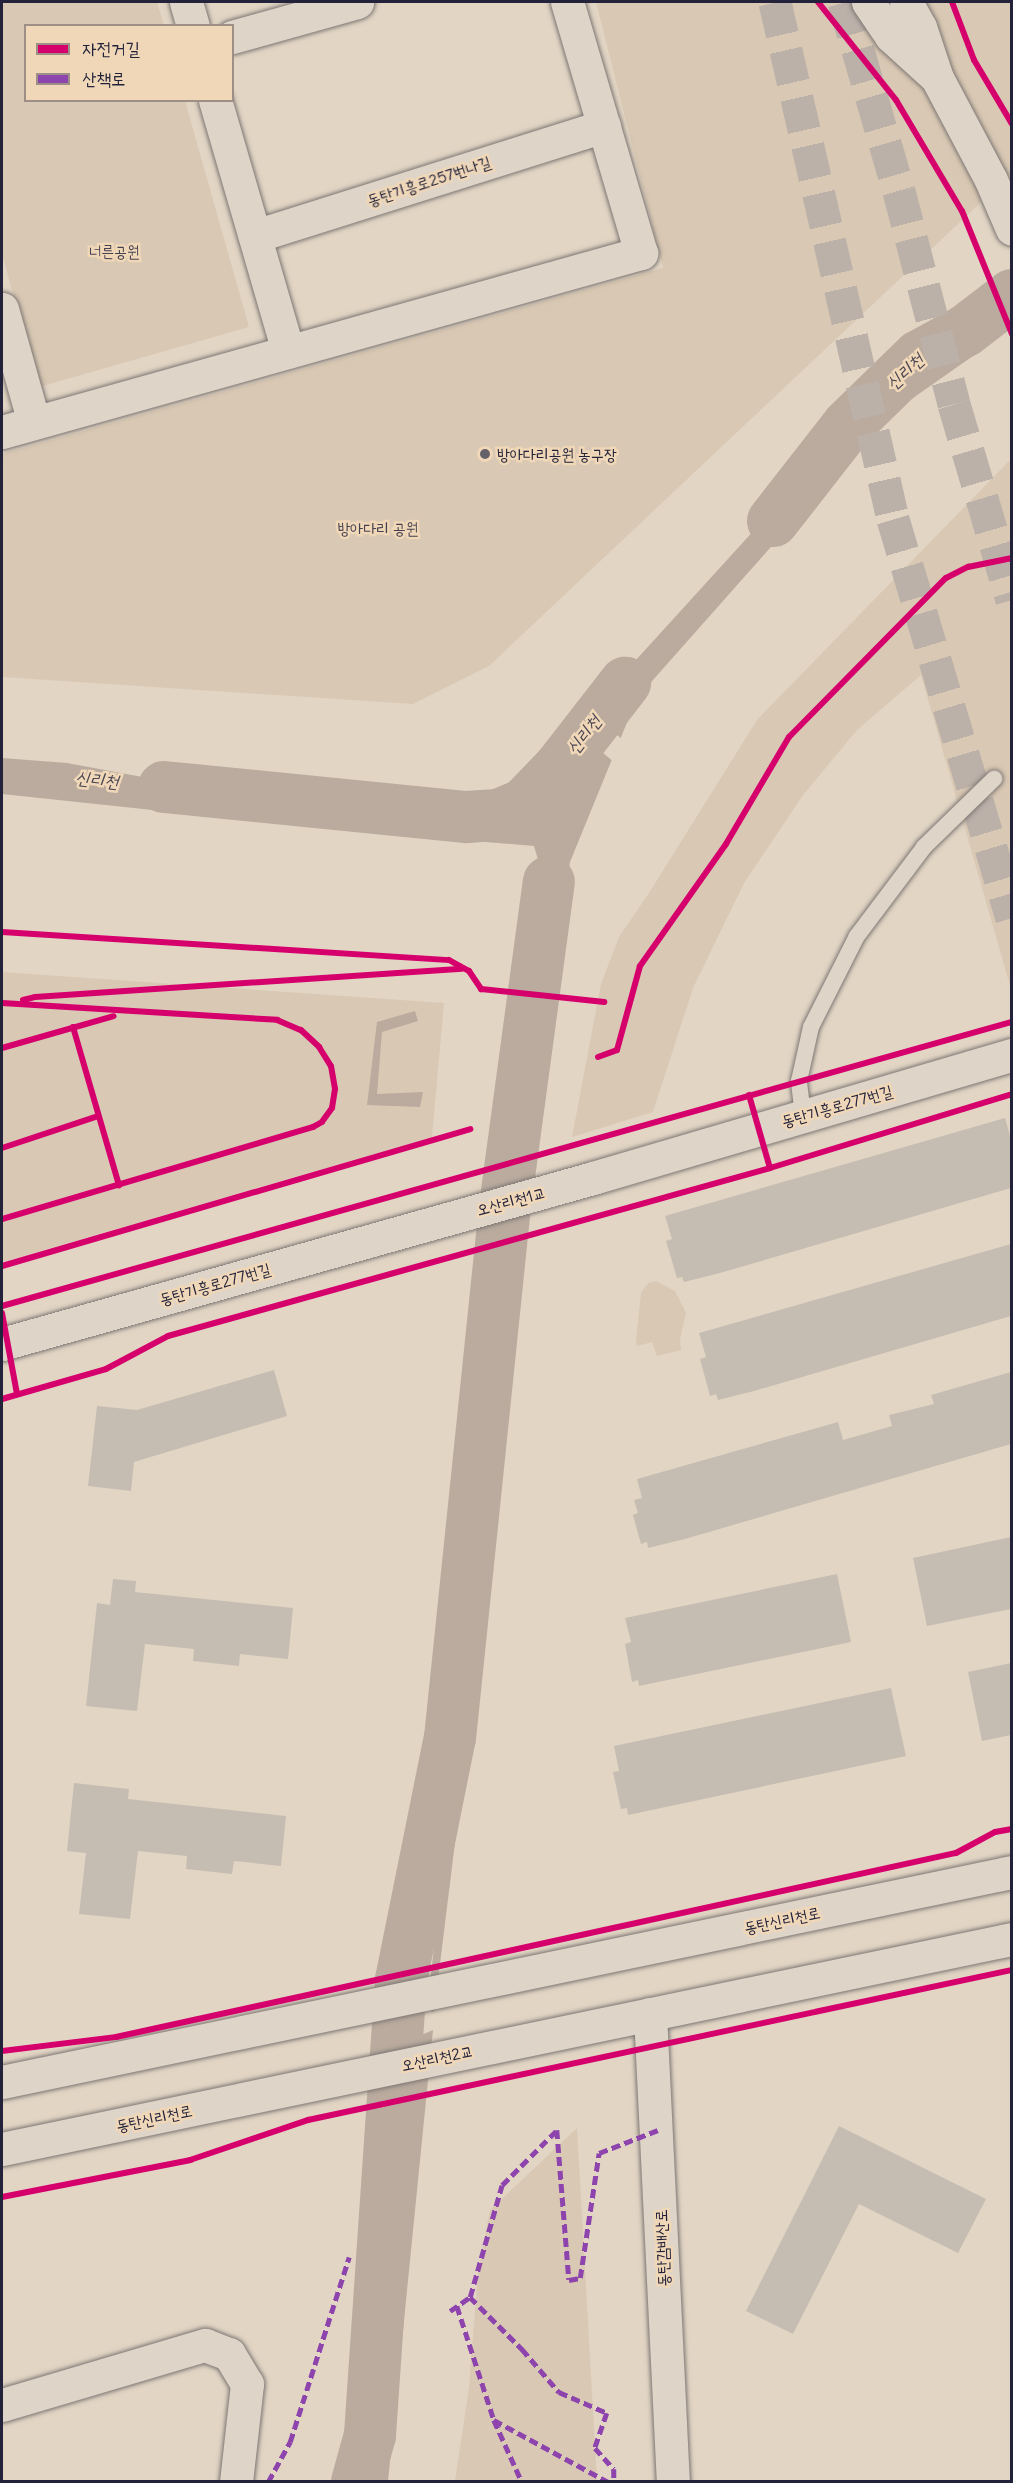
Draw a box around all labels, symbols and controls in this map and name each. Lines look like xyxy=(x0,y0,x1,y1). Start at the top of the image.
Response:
legend xyxy=(24,24,234,102)
text: 자전거길 xyxy=(82,37,140,60)
text: 산책로 xyxy=(82,67,125,90)
street label: 동탄기흥로257번나길 xyxy=(365,152,493,210)
park label: 너른공원 xyxy=(88,241,140,261)
water label: 신리천 xyxy=(882,349,928,395)
place label: 방아다리공원 농구장 xyxy=(497,444,617,464)
marker: 방아다리공원 농구장 xyxy=(478,447,492,461)
park label: 방아다리 공원 xyxy=(337,518,419,538)
water label: 신리천 xyxy=(562,711,606,759)
water label: 신리천 xyxy=(74,767,120,793)
street label: 동탄기흥로277번길 xyxy=(779,1081,895,1131)
street label: 오산리천1교 xyxy=(474,1183,548,1219)
street label: 동탄기흥로277번길 xyxy=(157,1259,273,1309)
street label: 동탄신리천로 xyxy=(742,1903,822,1937)
street label: 오산리천2교 xyxy=(399,2041,475,2075)
street label: 동탄신리천로 xyxy=(114,2101,194,2135)
street label: 동탄감배산로 xyxy=(651,2209,673,2287)

